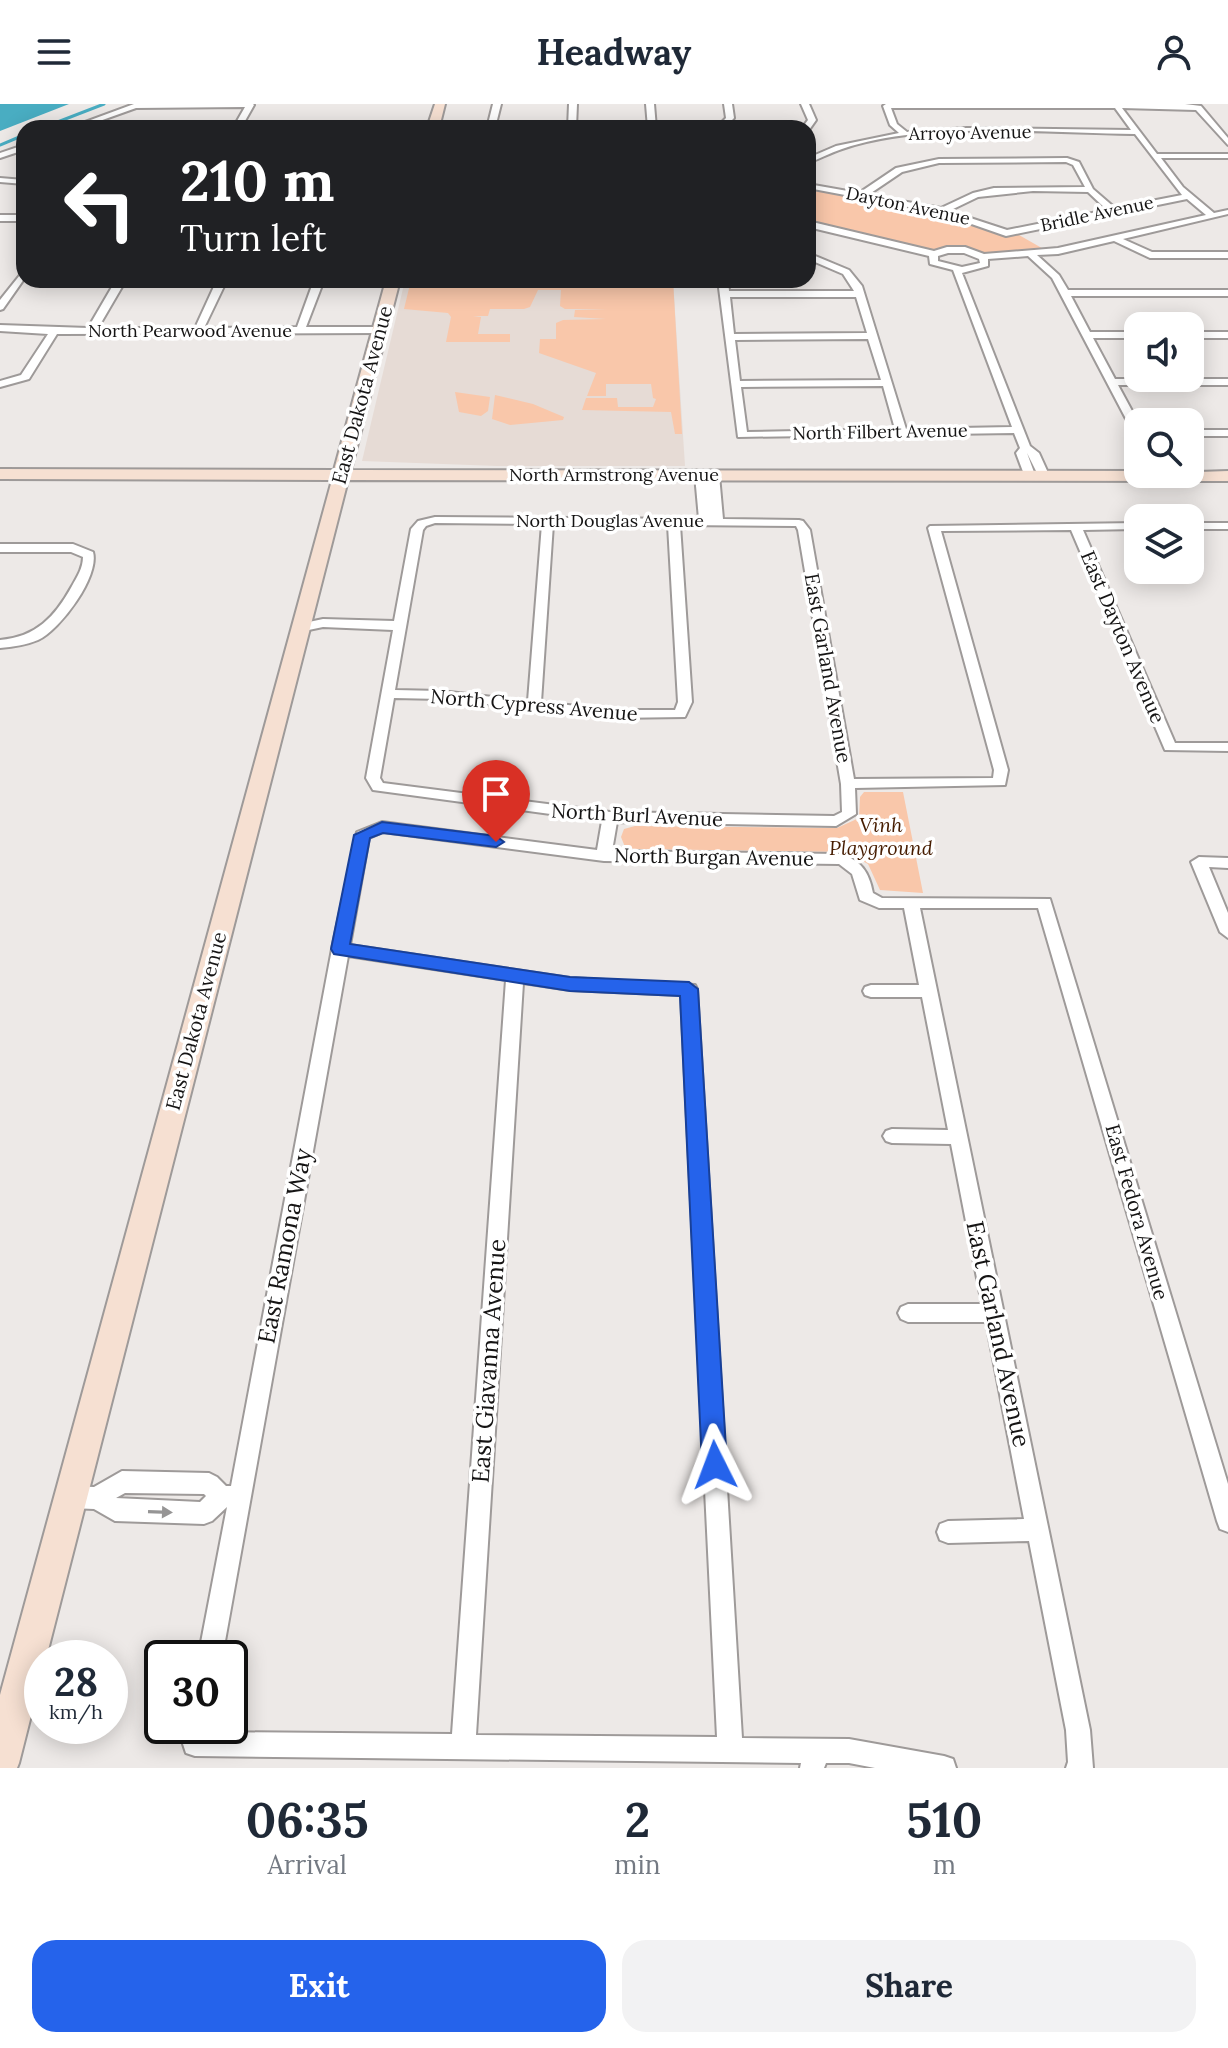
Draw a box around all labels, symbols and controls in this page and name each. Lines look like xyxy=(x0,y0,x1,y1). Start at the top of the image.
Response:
text: Headway xyxy=(537,29,691,75)
icon: menu xyxy=(32,30,76,74)
icon: person xyxy=(1152,30,1196,74)
street label: Arroyo Avenue xyxy=(907,120,1032,145)
text: 210 m xyxy=(180,145,334,216)
icon: left xyxy=(48,152,152,256)
street label: Dayton Avenue xyxy=(844,181,972,230)
street label: Bridle Avenue xyxy=(1038,190,1156,237)
text: Turn left xyxy=(180,215,327,261)
street label: East Dakota Avenue xyxy=(326,303,397,487)
map controls xyxy=(1124,312,1204,584)
button: sound xyxy=(1124,312,1204,392)
street label: North Pearwood Avenue xyxy=(88,319,292,342)
button: search xyxy=(1124,408,1204,488)
street label: North Filbert Avenue xyxy=(792,418,968,445)
street label: North Armstrong Avenue xyxy=(509,463,719,486)
button: layers xyxy=(1124,504,1204,584)
street label: North Douglas Avenue xyxy=(516,509,704,532)
street label: East Dayton Avenue xyxy=(1076,547,1171,727)
street label: East Garland Avenue xyxy=(799,571,858,765)
street label: North Cypress Avenue xyxy=(429,683,639,726)
pin xyxy=(462,760,530,842)
icon: arrive xyxy=(474,772,518,816)
street label: North Burl Avenue xyxy=(551,798,724,831)
park label: Vinh Playground xyxy=(829,812,934,860)
street label: North Burgan Avenue xyxy=(614,842,814,871)
street label: East Dakota Avenue xyxy=(160,929,231,1113)
street label: East Fedora Avenue xyxy=(1100,1121,1175,1303)
street label: East Ramona Way xyxy=(250,1145,319,1346)
street label: East Garland Avenue xyxy=(959,1218,1038,1450)
street label: East Giavanna Avenue xyxy=(465,1238,512,1484)
position arrow xyxy=(673,1423,757,1507)
one-way arrow xyxy=(148,1505,173,1518)
speed limit sign: 30 xyxy=(144,1640,248,1744)
text: 28 xyxy=(54,1656,98,1707)
text: km/h xyxy=(49,1699,103,1724)
text: 06:35 xyxy=(246,1789,369,1850)
text: 2 xyxy=(625,1789,650,1850)
text: 510 xyxy=(906,1789,982,1850)
text: Arrival xyxy=(267,1848,347,1881)
text: min xyxy=(614,1848,661,1881)
text: m xyxy=(933,1848,956,1881)
button: Exit xyxy=(32,1940,606,2032)
button: Share xyxy=(622,1940,1196,2032)

